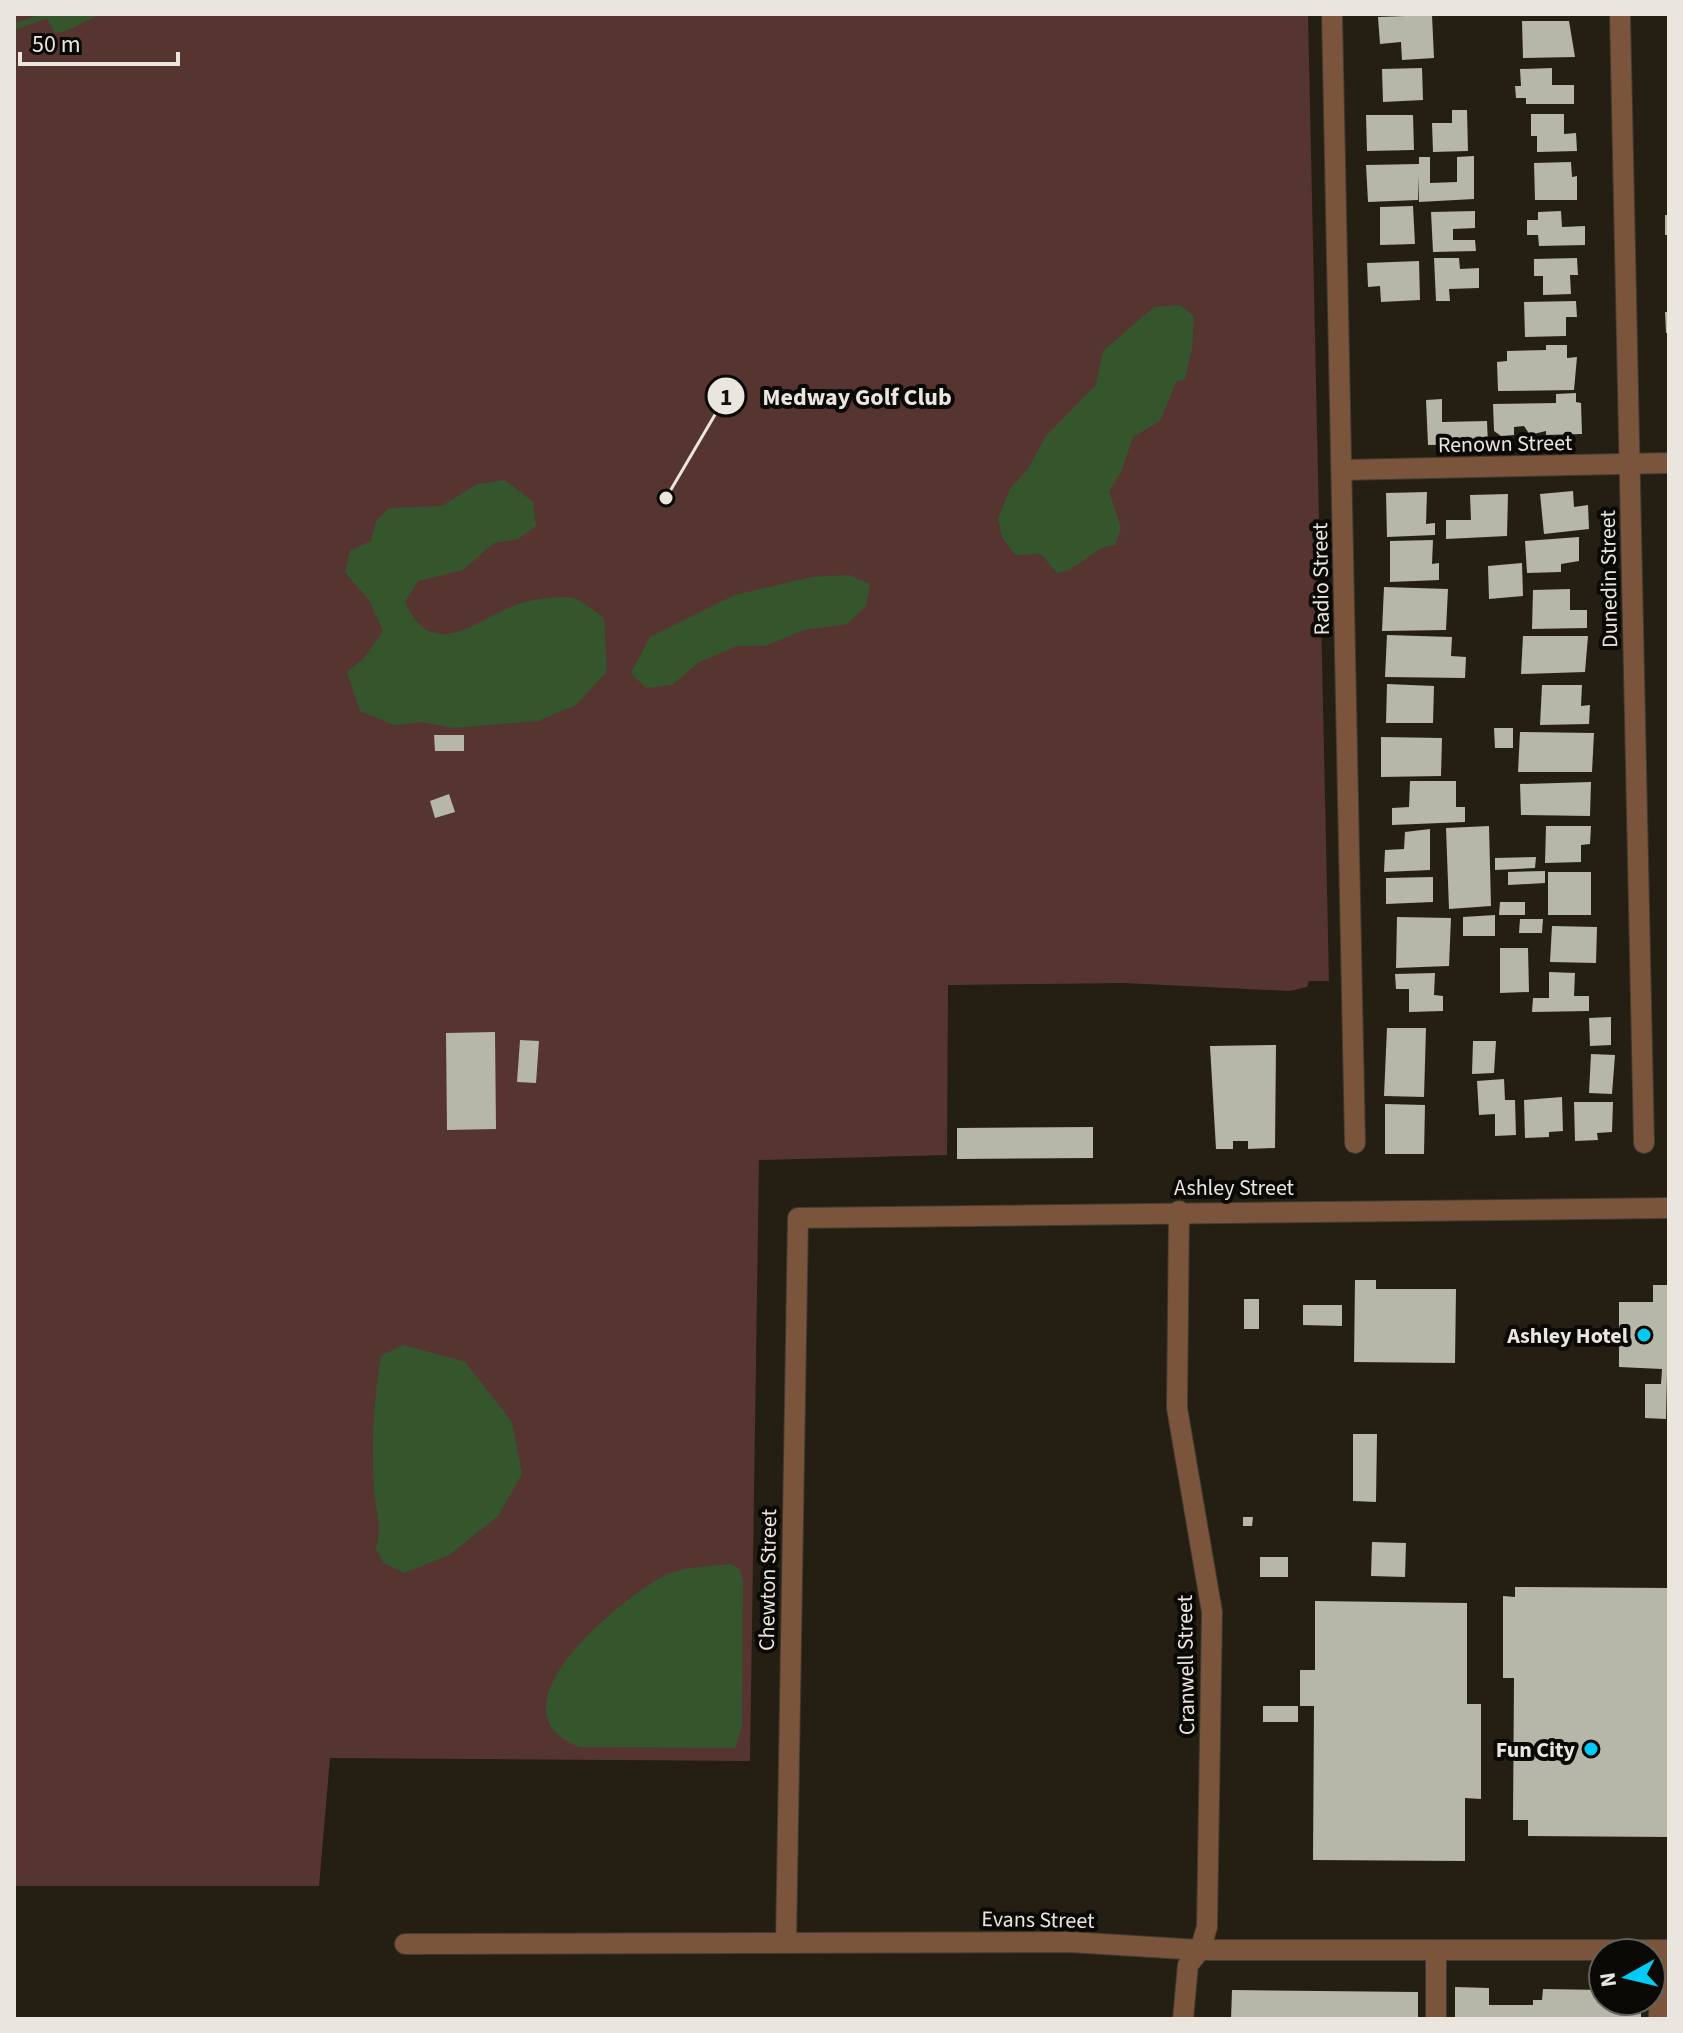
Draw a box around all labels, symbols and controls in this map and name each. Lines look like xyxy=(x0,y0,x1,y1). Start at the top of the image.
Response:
scale bar xyxy=(20,16,178,66)
text: 50 m xyxy=(32,27,81,62)
callout: Medway Golf Club xyxy=(706,372,967,420)
text: 1 xyxy=(720,380,732,415)
text: Medway Golf Club xyxy=(762,380,952,415)
street label: Renown Street xyxy=(1438,427,1573,461)
street label: Dunedin Street xyxy=(1592,509,1626,648)
street label: Radio Street xyxy=(1304,522,1338,636)
street label: Ashley Street xyxy=(1174,1172,1295,1204)
place label: Ashley Hotel xyxy=(1506,1320,1629,1352)
marker: Ashley Hotel xyxy=(1635,1326,1653,1344)
street label: Chewton Street xyxy=(751,1508,785,1651)
street label: Cranwell Street xyxy=(1169,1594,1203,1735)
place label: Fun City xyxy=(1496,1734,1576,1766)
marker: Fun City xyxy=(1582,1740,1600,1758)
street label: Evans Street xyxy=(981,1903,1095,1937)
north arrow xyxy=(1587,1937,1667,2017)
text: N xyxy=(1591,1970,1625,1989)

